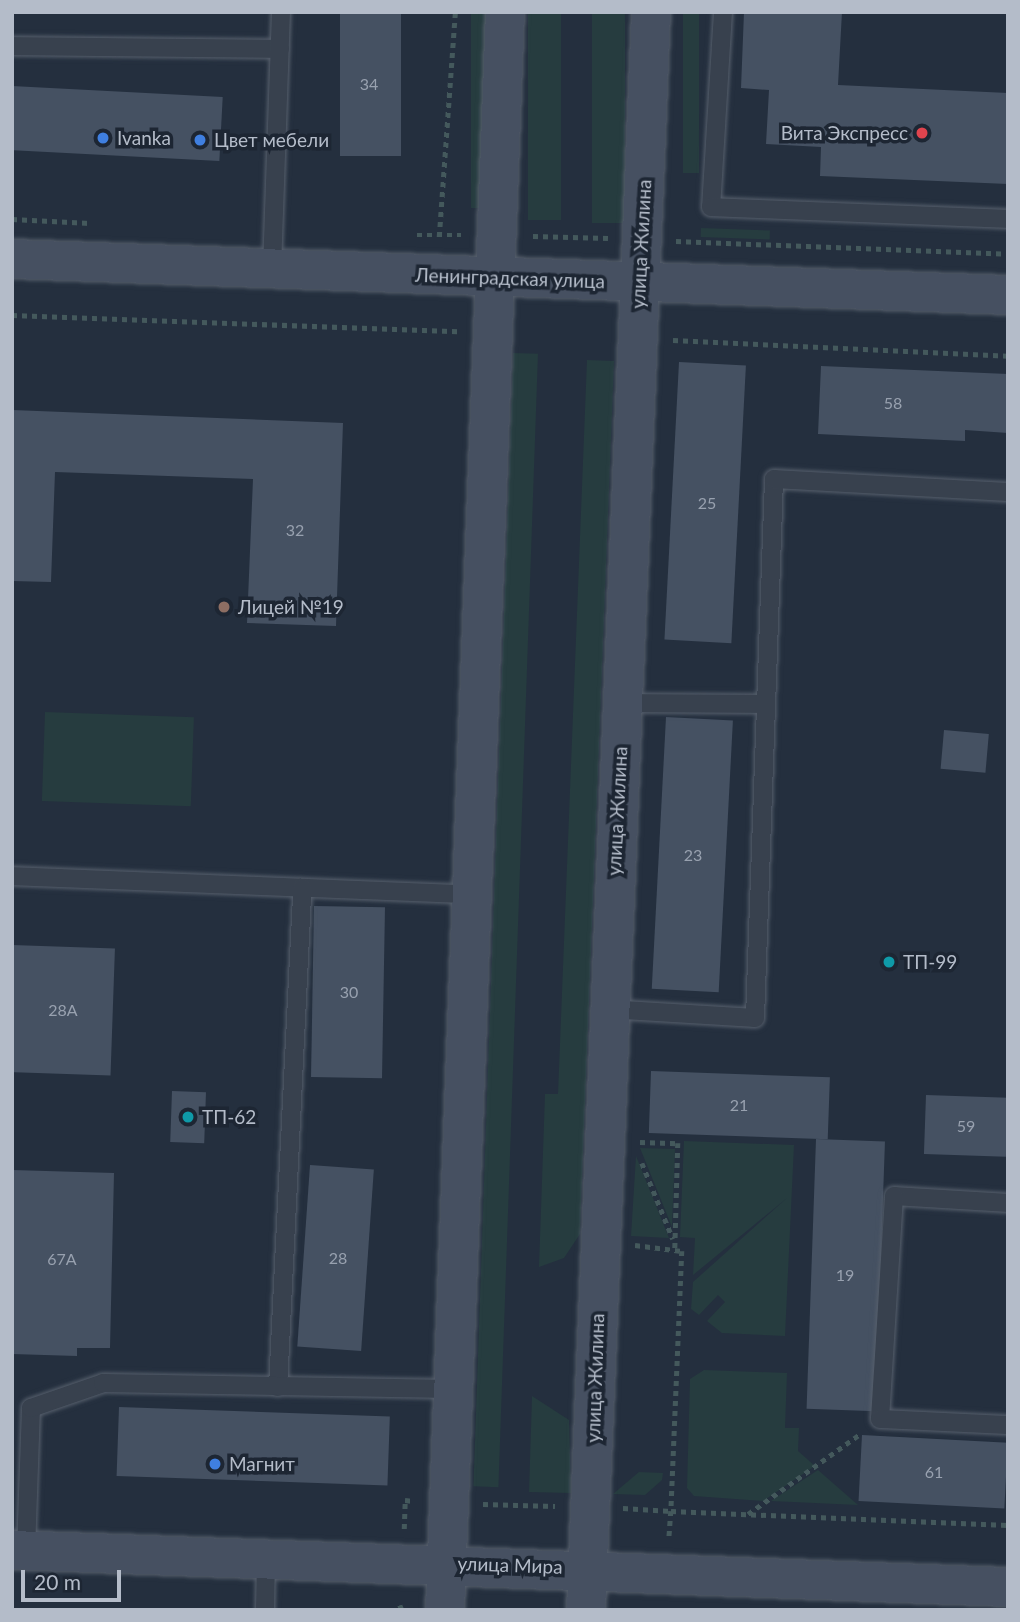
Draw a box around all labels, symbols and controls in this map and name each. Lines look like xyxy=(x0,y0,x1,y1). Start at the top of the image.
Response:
house number: 34 xyxy=(360,74,378,94)
place label: Вита Экспресс xyxy=(781,122,908,144)
marker: Вита Экспресс xyxy=(914,125,930,141)
place label: Ivanka xyxy=(117,127,171,149)
place label: Цвет мебели xyxy=(214,129,329,151)
marker: Ivanka xyxy=(95,130,111,146)
marker: Цвет мебели xyxy=(192,132,208,148)
street label: улица Жилина xyxy=(626,179,656,309)
street label: Ленинградская улица xyxy=(415,263,605,293)
house number: 58 xyxy=(884,393,902,413)
house number: 25 xyxy=(698,493,716,513)
house number: 32 xyxy=(286,520,304,540)
place label: Лицей №19 xyxy=(238,596,344,618)
marker: Лицей №19 xyxy=(216,599,232,615)
street label: улица Жилина xyxy=(602,746,632,876)
house number: 23 xyxy=(684,845,702,865)
place label: ТП-99 xyxy=(903,951,957,973)
marker: ТП-99 xyxy=(881,954,897,970)
house number: 30 xyxy=(340,982,358,1002)
house number: 28А xyxy=(48,1000,78,1020)
house number: 21 xyxy=(730,1095,748,1115)
place label: ТП-62 xyxy=(202,1106,256,1128)
marker: ТП-62 xyxy=(180,1109,196,1125)
house number: 59 xyxy=(957,1116,975,1136)
house number: 28 xyxy=(329,1248,347,1268)
house number: 67А xyxy=(47,1249,77,1269)
house number: 19 xyxy=(836,1265,854,1285)
street label: улица Жилина xyxy=(581,1313,609,1443)
place label: Магнит xyxy=(229,1453,295,1475)
marker: Магнит xyxy=(207,1456,223,1472)
house number: 61 xyxy=(925,1462,943,1482)
street label: улица Мира xyxy=(457,1552,563,1578)
scale bar xyxy=(24,1556,124,1600)
text: 20 m xyxy=(34,1569,81,1594)

